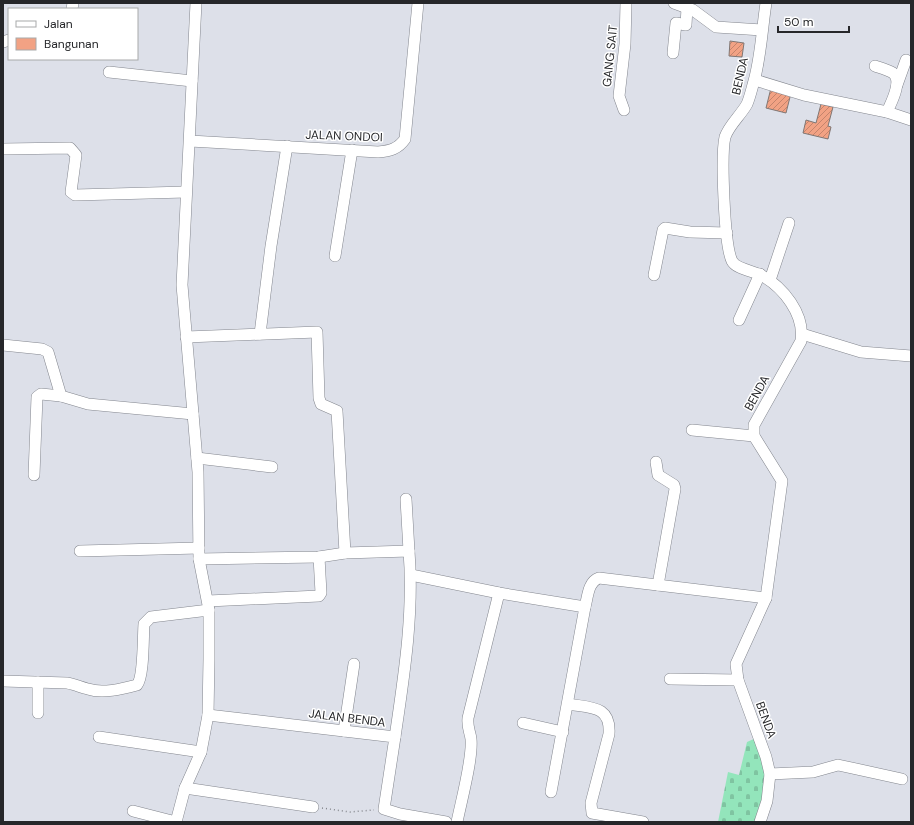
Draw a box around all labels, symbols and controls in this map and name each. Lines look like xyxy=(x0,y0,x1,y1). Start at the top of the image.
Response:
legend xyxy=(8,8,138,60)
scale bar xyxy=(778,8,849,34)
text: 50 m xyxy=(784,14,813,30)
text: Jalan xyxy=(44,16,73,32)
street label: GANG SAIT xyxy=(599,24,621,88)
text: Bangunan xyxy=(44,36,99,52)
street label: BENDA xyxy=(728,56,752,96)
street label: JALAN ONDOI xyxy=(305,127,383,145)
street label: BENDA xyxy=(741,373,773,413)
street label: BENDA xyxy=(752,699,780,741)
street label: JALAN BENDA xyxy=(308,705,386,731)

